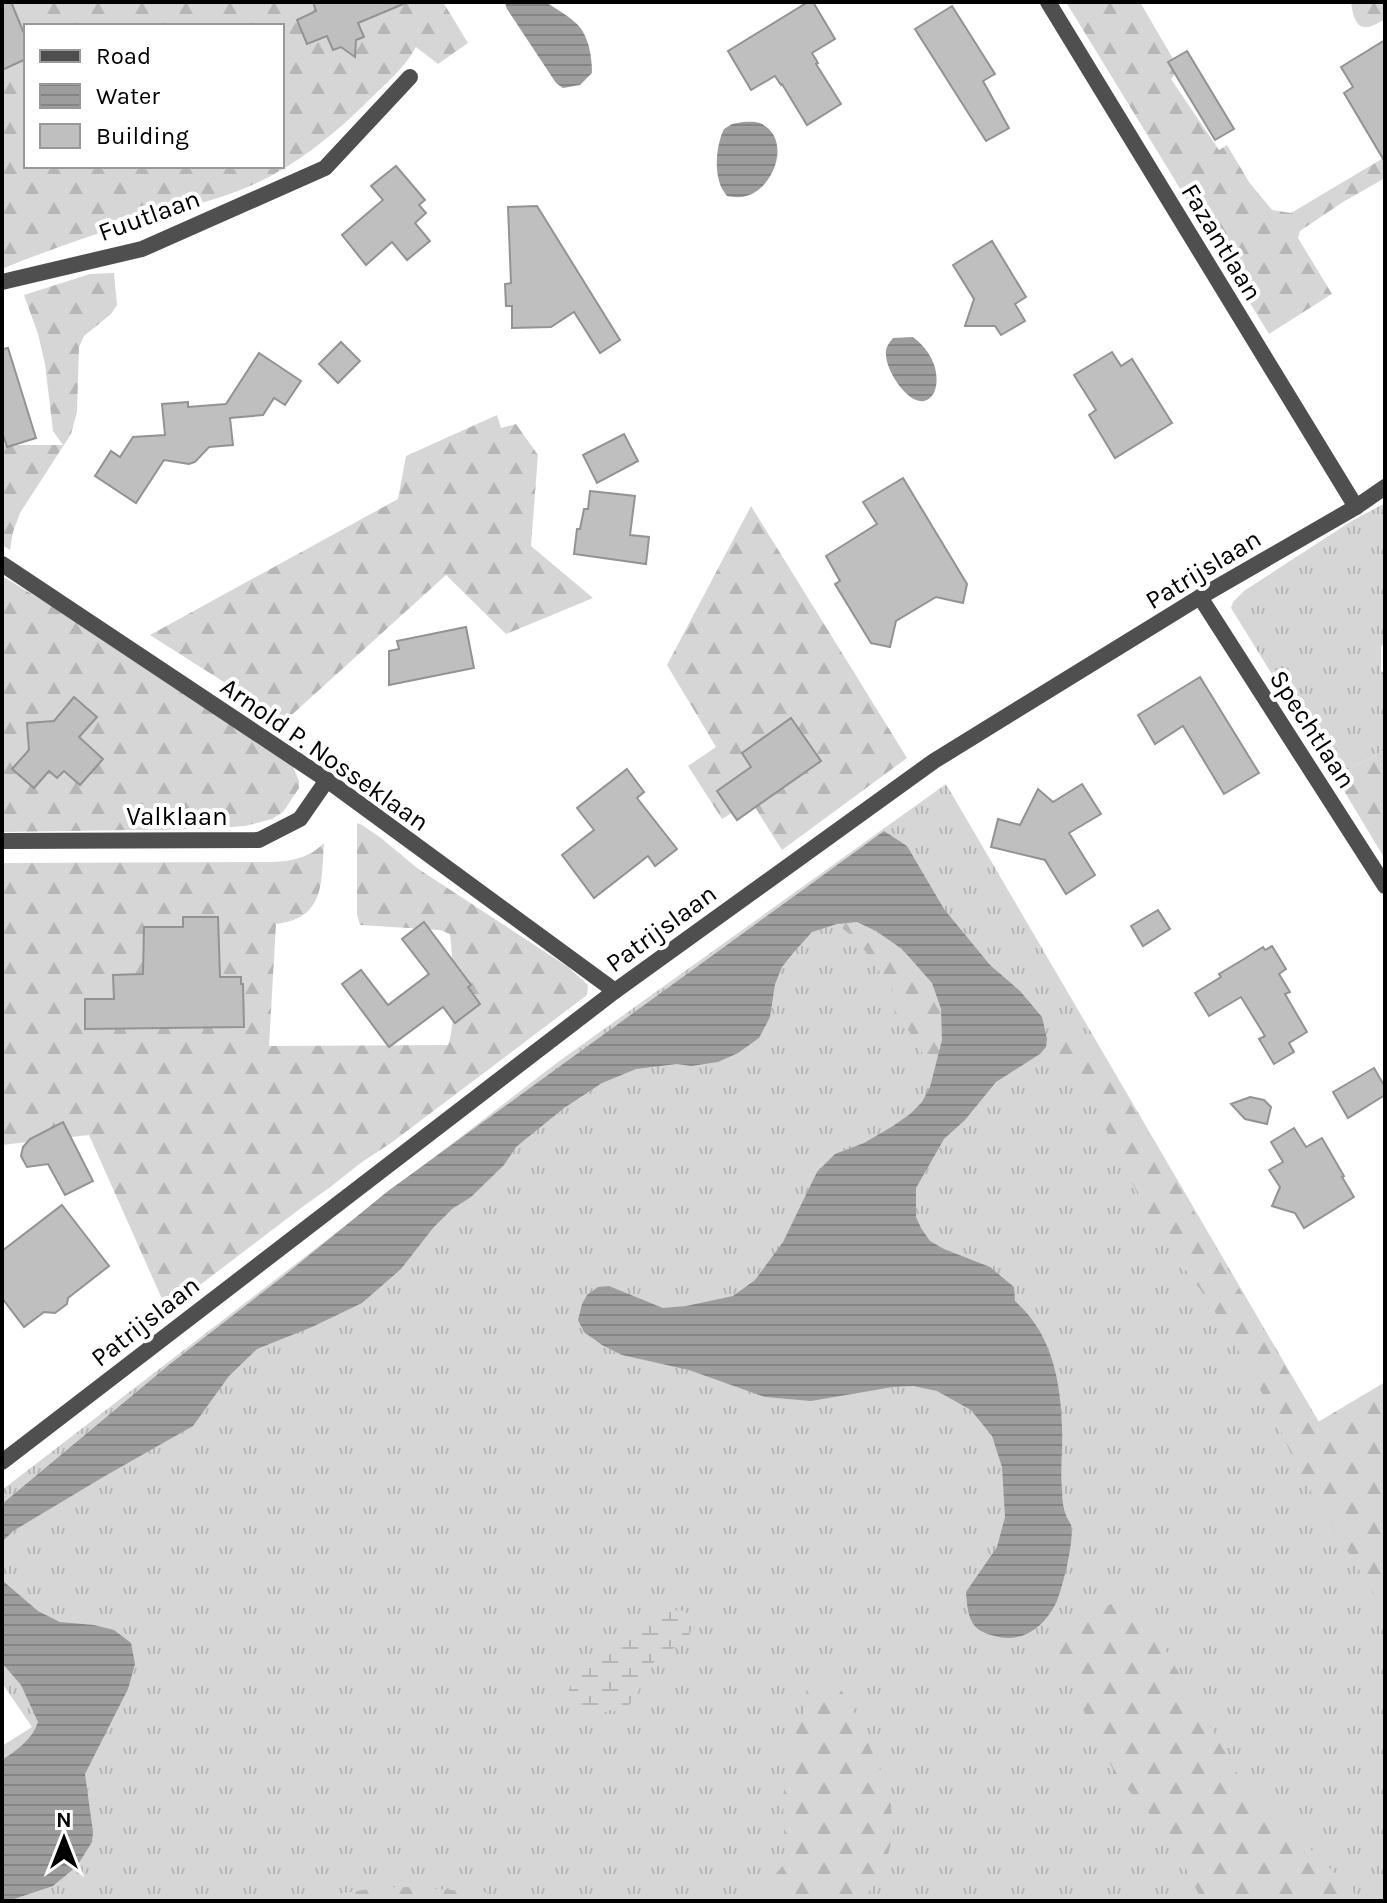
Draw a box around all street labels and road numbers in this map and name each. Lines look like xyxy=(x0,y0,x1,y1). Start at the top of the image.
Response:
street label: Fazantlaan xyxy=(1175,178,1269,306)
street label: Fuutlaan xyxy=(94,183,204,248)
street label: Patrijslaan xyxy=(1140,523,1267,616)
street label: Spechtlaan xyxy=(1263,664,1362,794)
street label: Arnold P. Nosseklaan xyxy=(215,671,435,838)
street label: Valklaan xyxy=(126,801,228,832)
street label: Patrijslaan xyxy=(600,878,723,979)
street label: Patrijslaan xyxy=(85,1269,206,1373)

